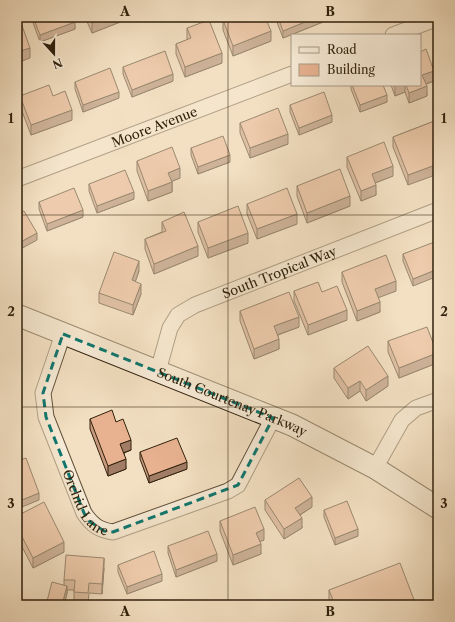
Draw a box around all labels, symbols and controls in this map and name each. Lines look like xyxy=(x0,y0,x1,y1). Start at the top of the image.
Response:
text: A xyxy=(119,3,131,19)
text: B xyxy=(325,3,335,19)
north arrow xyxy=(34,34,74,74)
legend xyxy=(291,34,421,86)
text: Road xyxy=(327,42,357,57)
text: N xyxy=(50,55,65,72)
text: Building xyxy=(327,62,375,77)
street label: Moore Avenue xyxy=(109,103,199,150)
text: 1 xyxy=(8,110,14,126)
text: 1 xyxy=(441,110,447,126)
street label: South Tropical Way xyxy=(220,242,339,302)
text: 2 xyxy=(7,303,15,319)
text: 2 xyxy=(440,303,448,319)
street label: South Courtenay Parkway xyxy=(155,364,311,440)
street label: Orchid Lane xyxy=(60,467,110,539)
text: 3 xyxy=(7,495,15,511)
text: 3 xyxy=(440,495,448,511)
text: A xyxy=(119,603,131,619)
text: B xyxy=(325,603,335,619)

